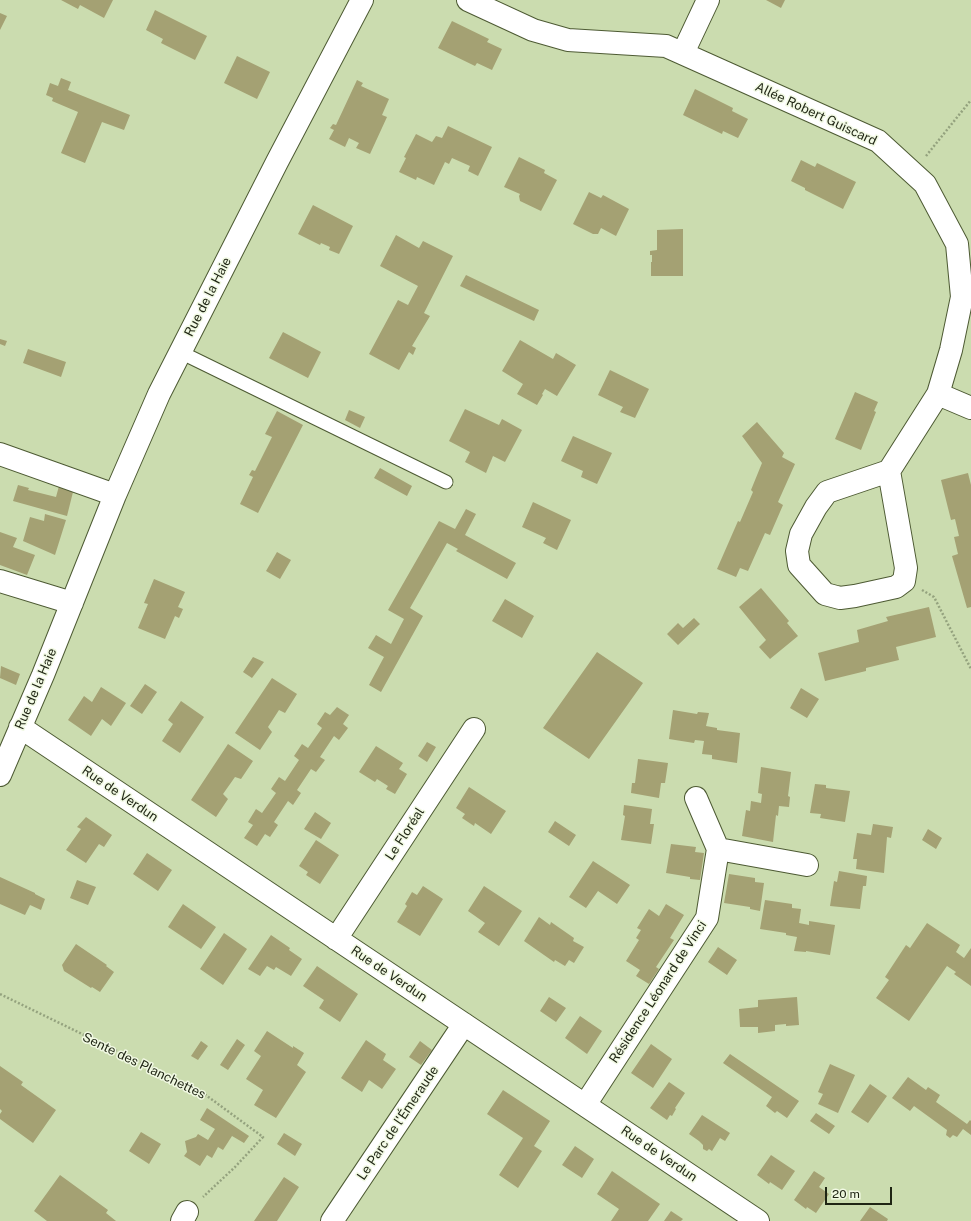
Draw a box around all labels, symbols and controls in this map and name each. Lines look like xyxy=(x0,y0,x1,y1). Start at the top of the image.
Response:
street label: Allée Robert Guiscard xyxy=(753,79,879,149)
street label: Rue de la Haie xyxy=(181,255,235,339)
street label: Rue de la Haie xyxy=(12,646,60,732)
street label: Rue de Verdun xyxy=(79,763,161,825)
street label: Le Floréal xyxy=(382,805,428,863)
street label: Résidence Léonard de Vinci xyxy=(606,918,710,1066)
street label: Rue de Verdun xyxy=(348,943,430,1005)
street label: Sente des Planchettes xyxy=(80,1029,208,1103)
street label: Le Parc de l'Émeraude xyxy=(354,1063,442,1183)
street label: Rue de Verdun xyxy=(618,1123,700,1185)
scale bar xyxy=(827,1179,894,1205)
text: 20 m xyxy=(832,1187,860,1201)

